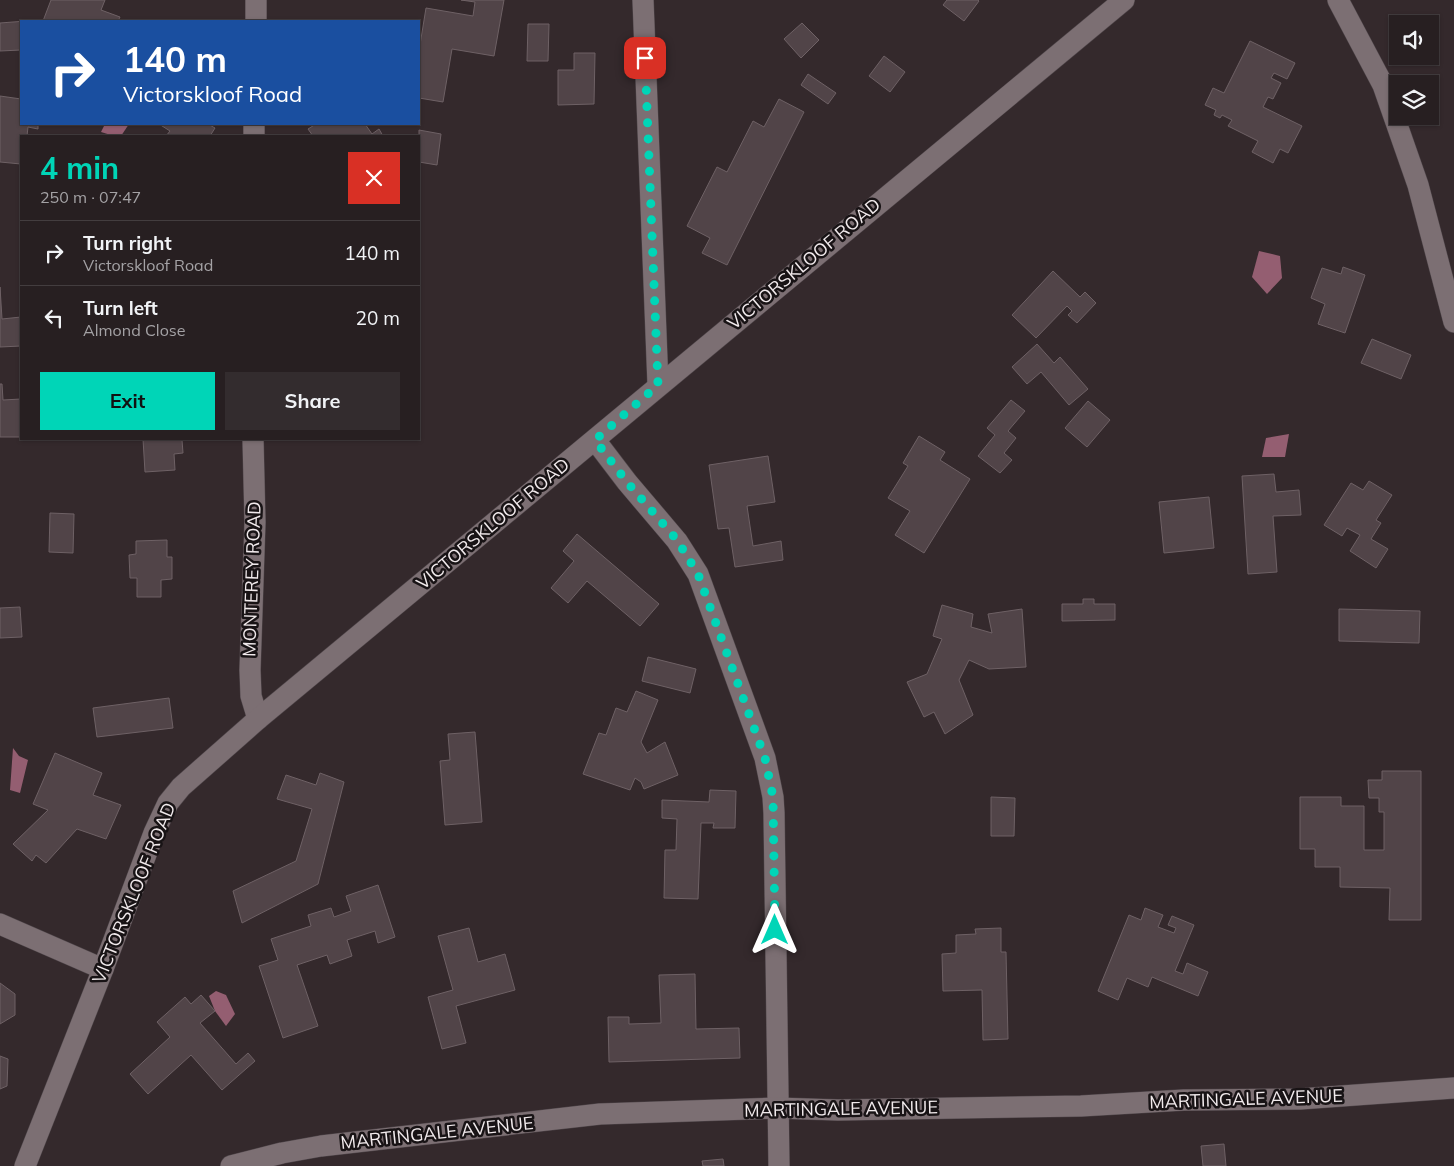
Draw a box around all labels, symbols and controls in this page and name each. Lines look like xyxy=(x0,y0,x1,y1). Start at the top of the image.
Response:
map controls xyxy=(1389,15,1439,125)
button: sound xyxy=(1389,15,1439,65)
text: 140 m xyxy=(123,37,227,81)
pin xyxy=(624,37,666,79)
icon: right xyxy=(40,40,105,105)
icon: arrive xyxy=(631,44,659,72)
button: layers xyxy=(1389,75,1439,125)
text: Victorskloof Road xyxy=(123,80,302,108)
text: 4 min xyxy=(40,149,119,187)
button: close xyxy=(348,152,400,204)
text: 250 m · 07:47 xyxy=(40,187,141,207)
street label: VICTORSKLOOF ROAD xyxy=(722,193,885,334)
text: Turn right xyxy=(83,231,172,255)
icon: right xyxy=(40,239,68,267)
text: 140 m xyxy=(344,241,400,265)
text: Victorskloof Road xyxy=(83,255,213,275)
text: Turn left xyxy=(83,296,158,320)
icon: left xyxy=(40,304,68,332)
text: 20 m xyxy=(356,306,400,330)
text: Almond Close xyxy=(83,320,185,340)
button: Exit xyxy=(40,372,215,430)
button: Share xyxy=(225,372,400,430)
street label: VICTORSKLOOF ROAD xyxy=(411,453,574,594)
street label: MONTEREY ROAD xyxy=(237,501,266,657)
street label: VICTORSKLOOF ROAD xyxy=(87,799,180,987)
position arrow xyxy=(748,903,800,955)
street label: MARTINGALE AVENUE xyxy=(1149,1084,1343,1113)
street label: MARTINGALE AVENUE xyxy=(744,1095,938,1122)
street label: MARTINGALE AVENUE xyxy=(339,1111,535,1154)

